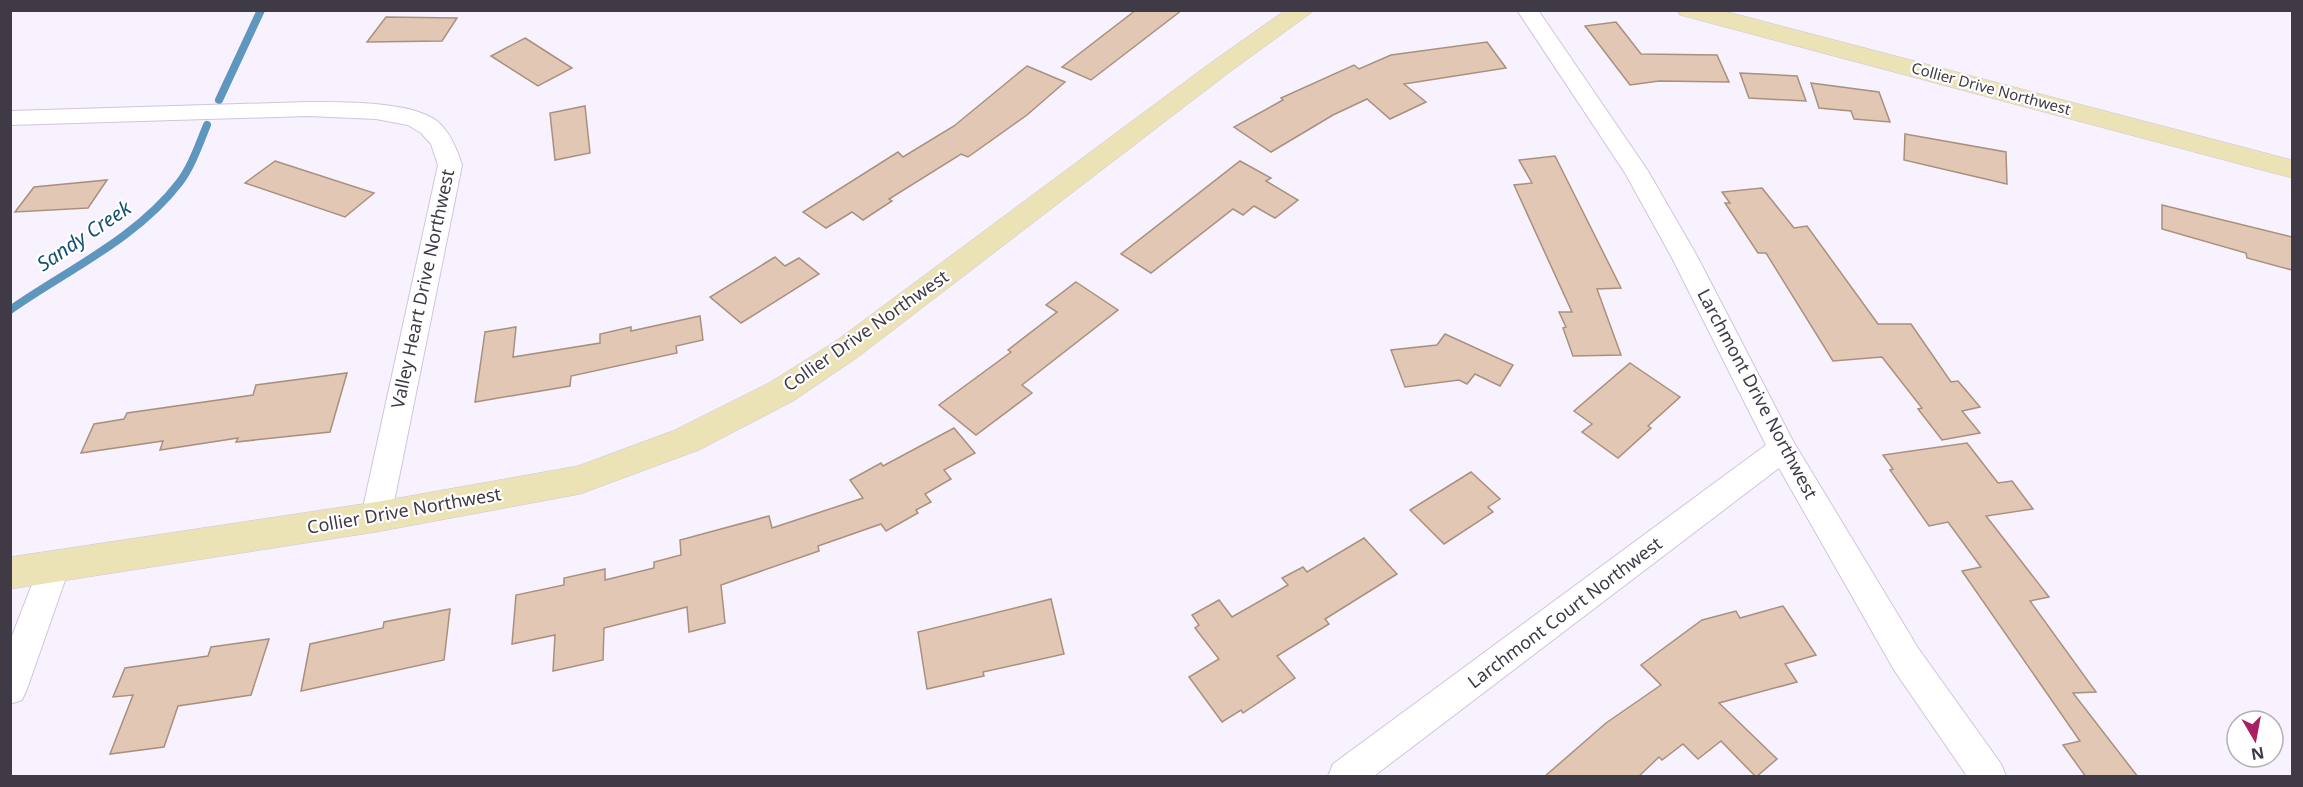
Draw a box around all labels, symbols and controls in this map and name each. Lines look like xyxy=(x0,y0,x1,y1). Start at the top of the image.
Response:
street label: Collier Drive Northwest xyxy=(1910,57,2074,119)
street label: Valley Heart Drive Northwest xyxy=(385,167,459,411)
water label: Sandy Creek xyxy=(31,193,137,277)
street label: Collier Drive Northwest xyxy=(778,264,953,396)
street label: Larchmont Drive Northwest xyxy=(1692,284,1824,503)
street label: Collier Drive Northwest xyxy=(305,481,503,539)
street label: Larchmont Court Northwest xyxy=(1462,531,1667,693)
north arrow xyxy=(2225,709,2285,769)
text: N xyxy=(2249,742,2266,766)

